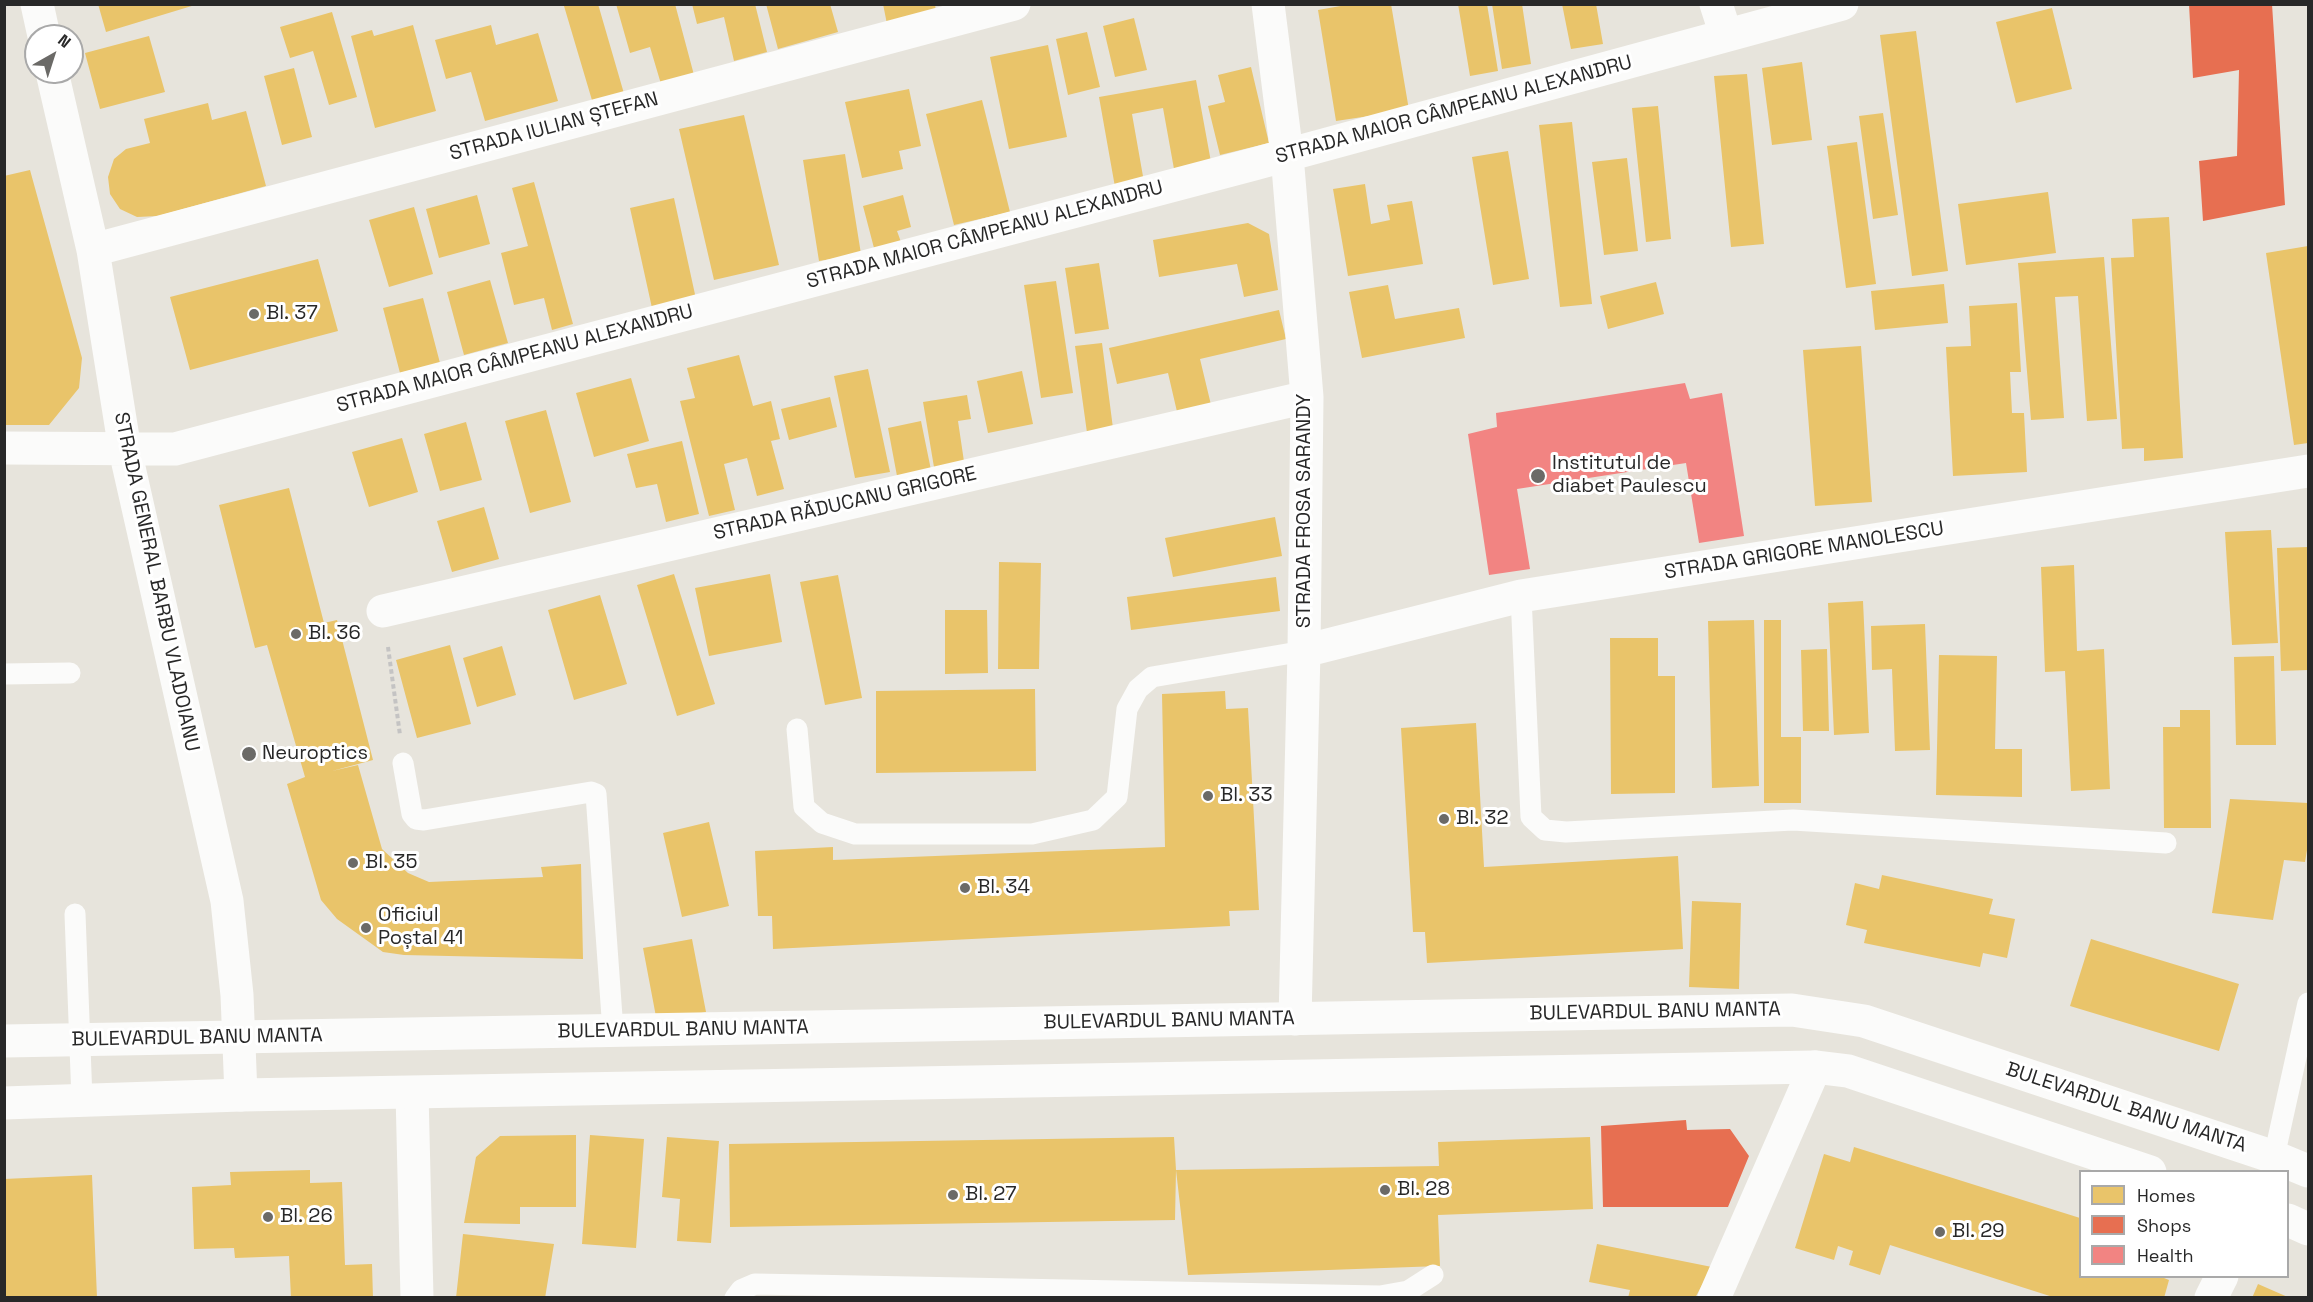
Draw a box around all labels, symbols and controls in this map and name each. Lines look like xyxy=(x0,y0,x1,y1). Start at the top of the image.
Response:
north arrow xyxy=(24,24,84,84)
text: N xyxy=(54,30,75,53)
street label: STRADA MAIOR CÂMPEANU ALEXANDRU xyxy=(1273,51,1635,169)
street label: STRADA IULIAN ȘTEFAN xyxy=(447,88,661,166)
street label: STRADA MAIOR CÂMPEANU ALEXANDRU xyxy=(804,176,1166,294)
street label: STRADA MAIOR CÂMPEANU ALEXANDRU xyxy=(334,300,696,418)
place label: Bl. 37 xyxy=(266,302,318,326)
marker: Bl. 37 xyxy=(247,307,261,321)
street label: STRADA FROSA SARANDY xyxy=(1293,394,1317,628)
street label: STRADA GENERAL BARBU VLADOIANU xyxy=(108,410,204,754)
place label: Institutul de diabet Paulescu xyxy=(1552,452,1707,499)
street label: STRADA RĂDUCANU GRIGORE xyxy=(711,462,979,546)
marker: Institutul de diabet Paulescu xyxy=(1529,467,1547,485)
street label: STRADA GRIGORE MANOLESCU xyxy=(1662,517,1946,585)
place label: Bl. 36 xyxy=(308,622,361,646)
marker: Bl. 36 xyxy=(289,627,303,641)
place label: Neuroptics xyxy=(262,742,368,766)
marker: Neuroptics xyxy=(240,745,258,763)
place label: Bl. 33 xyxy=(1220,784,1272,808)
marker: Bl. 33 xyxy=(1201,789,1215,803)
place label: Bl. 32 xyxy=(1456,807,1508,831)
marker: Bl. 32 xyxy=(1437,812,1451,826)
place label: Bl. 35 xyxy=(365,851,417,875)
marker: Bl. 35 xyxy=(346,856,360,870)
place label: Bl. 34 xyxy=(977,876,1030,900)
marker: Bl. 34 xyxy=(958,881,972,895)
place label: Oficiul Poștal 41 xyxy=(378,904,463,951)
marker: Oficiul Poștal 41 xyxy=(359,921,373,935)
street label: BULEVARDUL BANU MANTA xyxy=(1529,998,1781,1026)
street label: BULEVARDUL BANU MANTA xyxy=(1043,1007,1295,1035)
street label: BULEVARDUL BANU MANTA xyxy=(557,1016,809,1044)
street label: BULEVARDUL BANU MANTA xyxy=(71,1024,323,1052)
street label: BULEVARDUL BANU MANTA xyxy=(2003,1058,2249,1158)
legend xyxy=(2079,1170,2289,1278)
place label: Bl. 28 xyxy=(1397,1178,1450,1202)
place label: Bl. 27 xyxy=(965,1183,1017,1207)
marker: Bl. 28 xyxy=(1378,1183,1392,1197)
text: Homes xyxy=(2137,1184,2196,1207)
marker: Bl. 27 xyxy=(946,1188,960,1202)
place label: Bl. 26 xyxy=(280,1205,333,1229)
marker: Bl. 26 xyxy=(261,1210,275,1224)
text: Shops xyxy=(2137,1214,2191,1237)
place label: Bl. 29 xyxy=(1952,1220,2005,1244)
marker: Bl. 29 xyxy=(1933,1225,1947,1239)
text: Health xyxy=(2137,1244,2194,1267)

